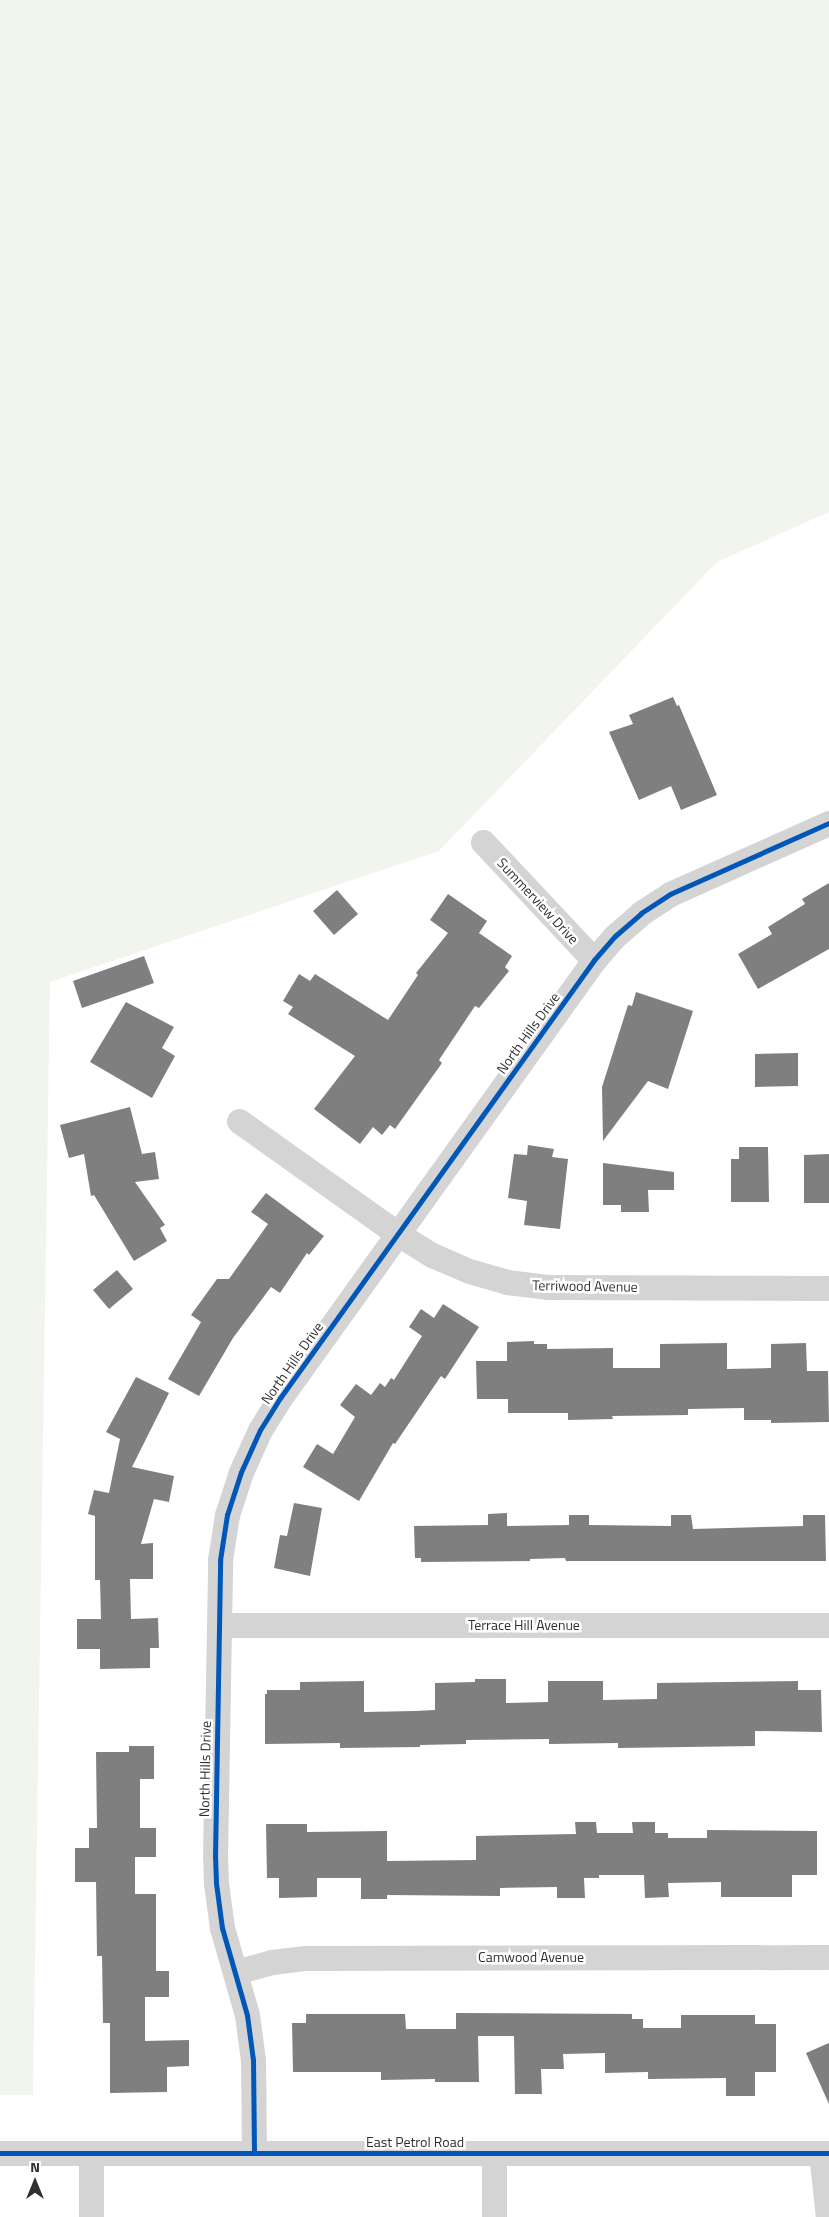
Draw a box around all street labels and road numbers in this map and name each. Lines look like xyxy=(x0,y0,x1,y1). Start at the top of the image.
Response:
street label: Summerview Drive xyxy=(494,854,582,948)
street label: North Hills Drive xyxy=(493,989,563,1077)
street label: Terriwood Avenue xyxy=(532,1277,638,1295)
street label: North Hills Drive xyxy=(257,1319,327,1407)
street label: Terrace Hill Avenue xyxy=(468,1617,580,1633)
street label: North Hills Drive xyxy=(196,1721,214,1817)
street label: Camwood Avenue xyxy=(478,1949,584,1965)
street label: East Petrol Road xyxy=(366,2134,464,2150)

